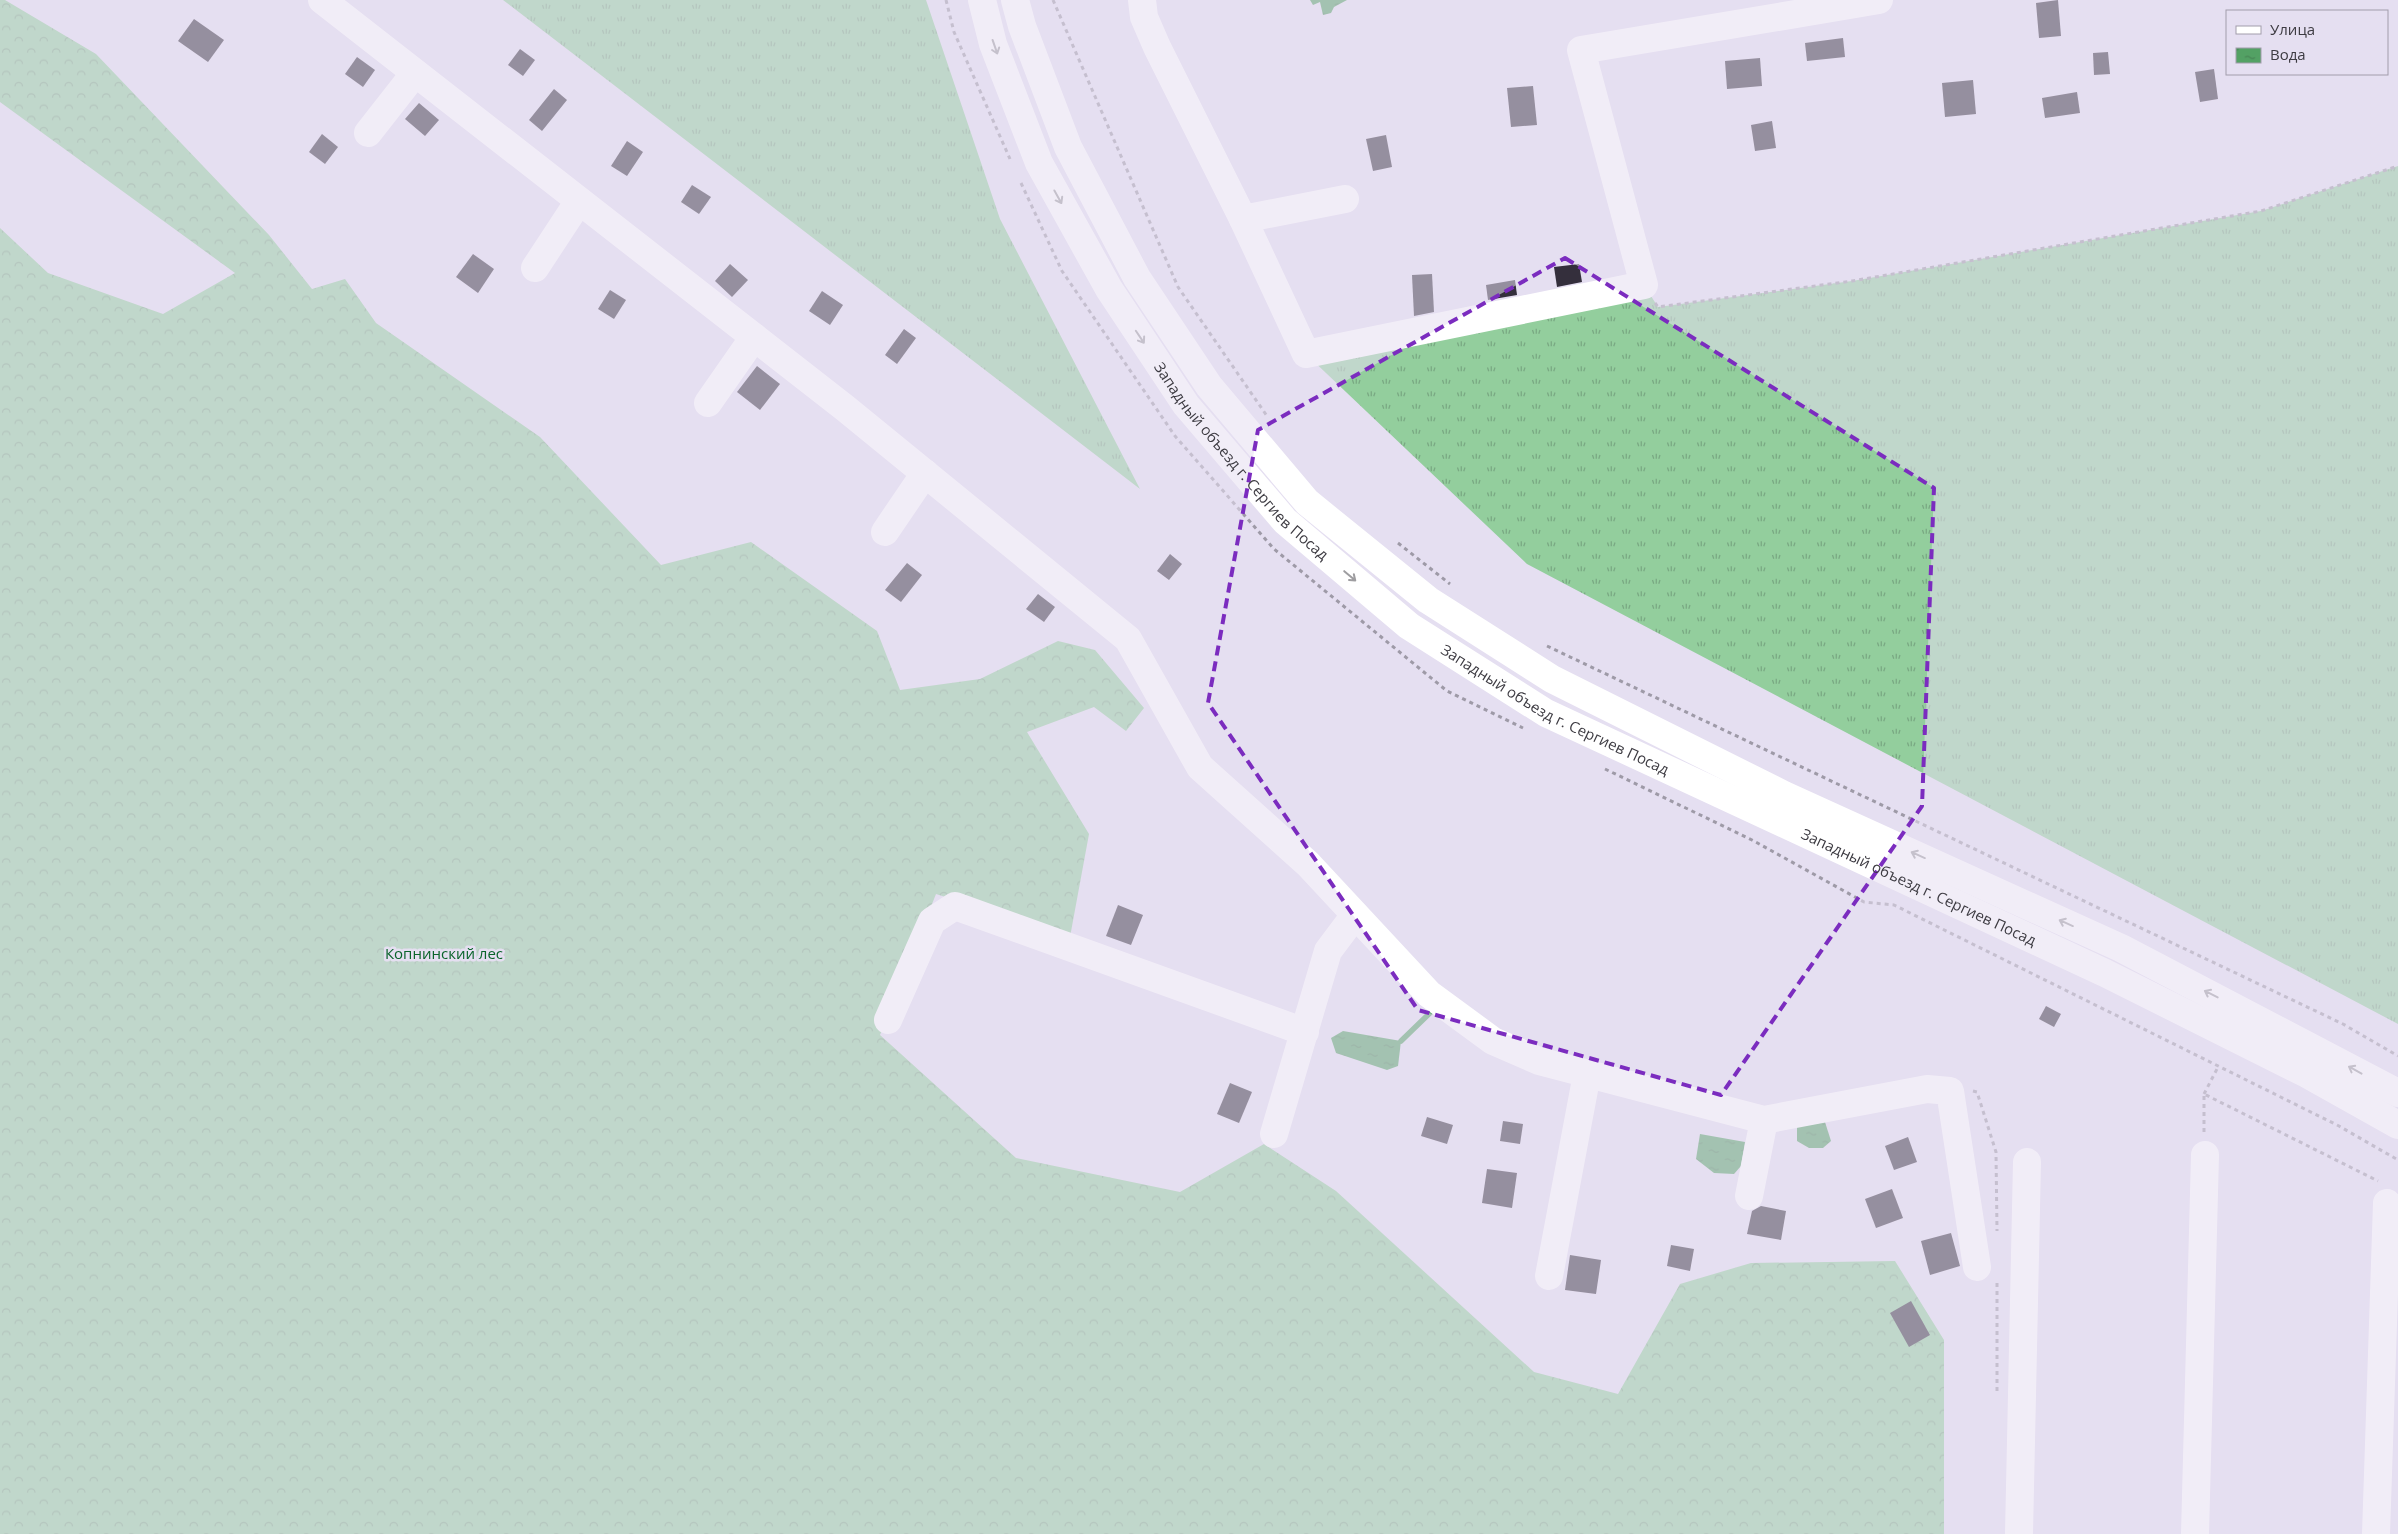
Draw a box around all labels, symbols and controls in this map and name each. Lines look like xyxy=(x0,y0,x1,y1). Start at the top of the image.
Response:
legend xyxy=(2226,10,2388,75)
text: Улица xyxy=(2270,19,2315,39)
one-way arrow xyxy=(991,39,1000,54)
text: Вода xyxy=(2270,44,2306,64)
one-way arrow xyxy=(1053,189,1063,203)
one-way arrow xyxy=(1135,329,1145,343)
street label: Западный объезд г. Сергиев Посад xyxy=(1150,358,1333,564)
one-way arrow xyxy=(1343,570,1356,582)
street label: Западный объезд г. Сергиев Посад xyxy=(1438,639,1673,779)
street label: Западный объезд г. Сергиев Посад xyxy=(1798,823,2040,950)
one-way arrow xyxy=(1911,850,1926,860)
one-way arrow xyxy=(2059,917,2074,927)
park label: Копнинский лес xyxy=(385,943,503,963)
one-way arrow xyxy=(2205,989,2219,999)
one-way arrow xyxy=(2348,1065,2363,1075)

